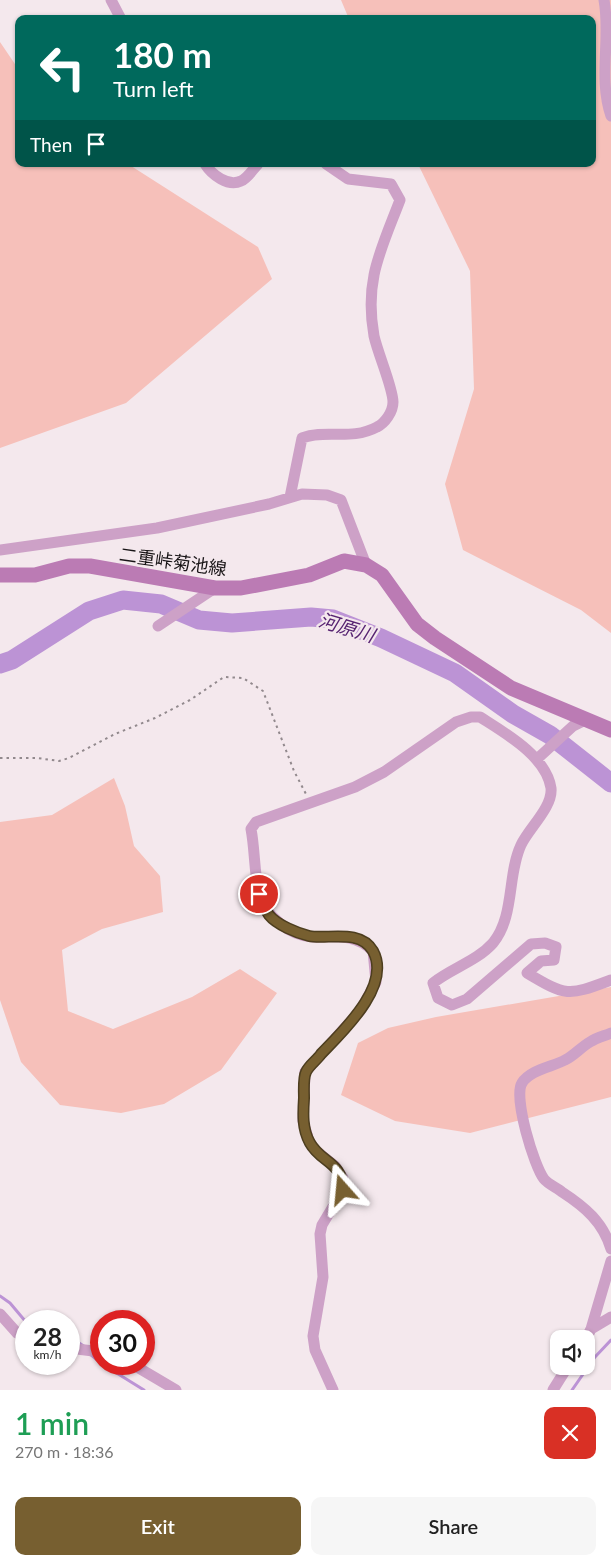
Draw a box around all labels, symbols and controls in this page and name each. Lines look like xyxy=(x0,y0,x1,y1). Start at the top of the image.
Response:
text: 180 m xyxy=(113,33,212,75)
icon: left xyxy=(30,35,95,100)
text: Turn left xyxy=(113,75,194,102)
icon: arrive xyxy=(82,130,110,158)
text: Then xyxy=(30,133,72,156)
street label: 二重峠菊池線 xyxy=(118,543,228,579)
water label: 河原川 xyxy=(316,608,380,647)
pin xyxy=(238,873,280,915)
icon: arrive xyxy=(245,880,273,908)
position arrow xyxy=(316,1163,368,1215)
speed limit sign: 30 xyxy=(90,1310,155,1375)
text: 28 xyxy=(33,1321,62,1351)
map controls xyxy=(550,1330,595,1375)
button: sound xyxy=(550,1330,595,1375)
text: km/h xyxy=(33,1347,62,1362)
text: 1 min xyxy=(15,1405,89,1441)
button: close xyxy=(544,1407,596,1459)
text: 270 m · 18:36 xyxy=(15,1442,114,1461)
button: Exit xyxy=(15,1497,301,1555)
button: Share xyxy=(311,1497,596,1555)

